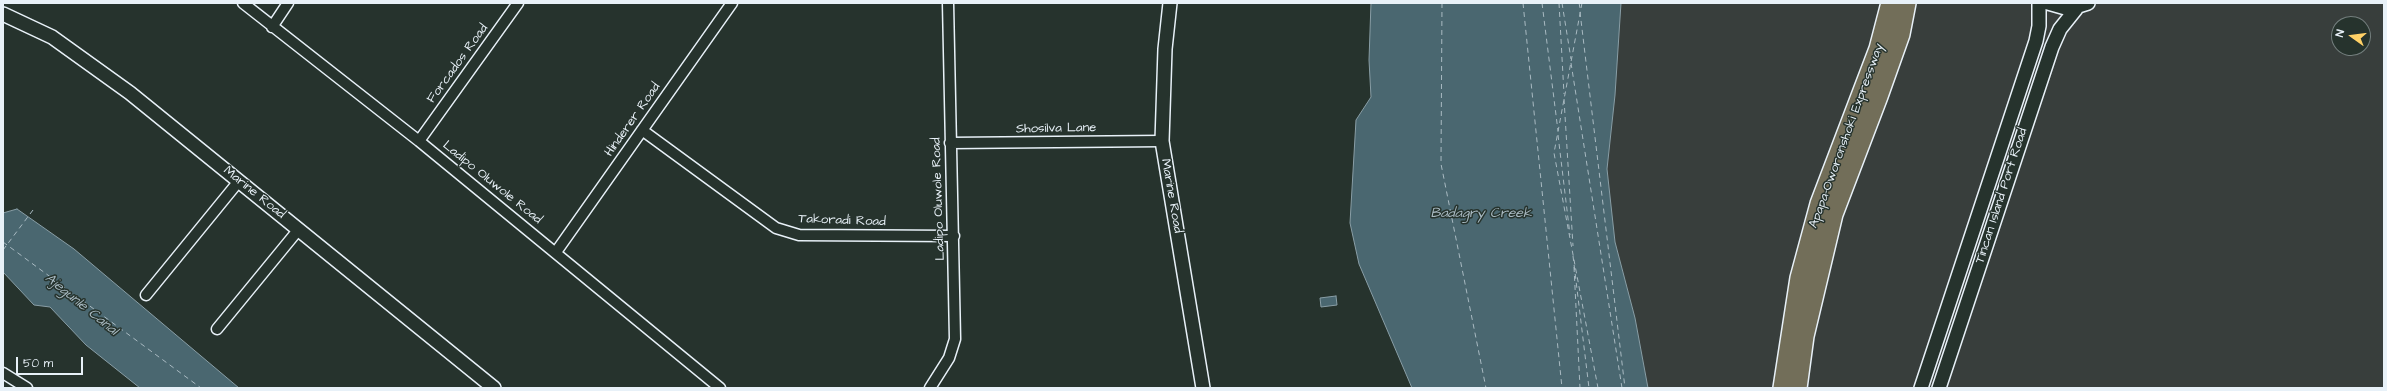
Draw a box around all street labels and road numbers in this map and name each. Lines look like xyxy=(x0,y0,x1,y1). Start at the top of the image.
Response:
street label: Forcados Road xyxy=(424,21,492,107)
street label: Apapa-Oworonshoki Expressway xyxy=(1806,41,1888,231)
street label: Hinderer Road xyxy=(602,80,664,160)
street label: Shosilva Lane xyxy=(1016,121,1096,137)
street label: Tincan Island Port Road xyxy=(1973,126,2031,266)
street label: Ladipo Oluwole Road xyxy=(929,137,949,261)
street label: Ladipo Oluwole Road xyxy=(439,138,545,228)
street label: Marine Road xyxy=(1157,158,1185,234)
street label: Marine Road xyxy=(220,163,288,223)
street label: Takoradi Road xyxy=(798,212,886,230)

